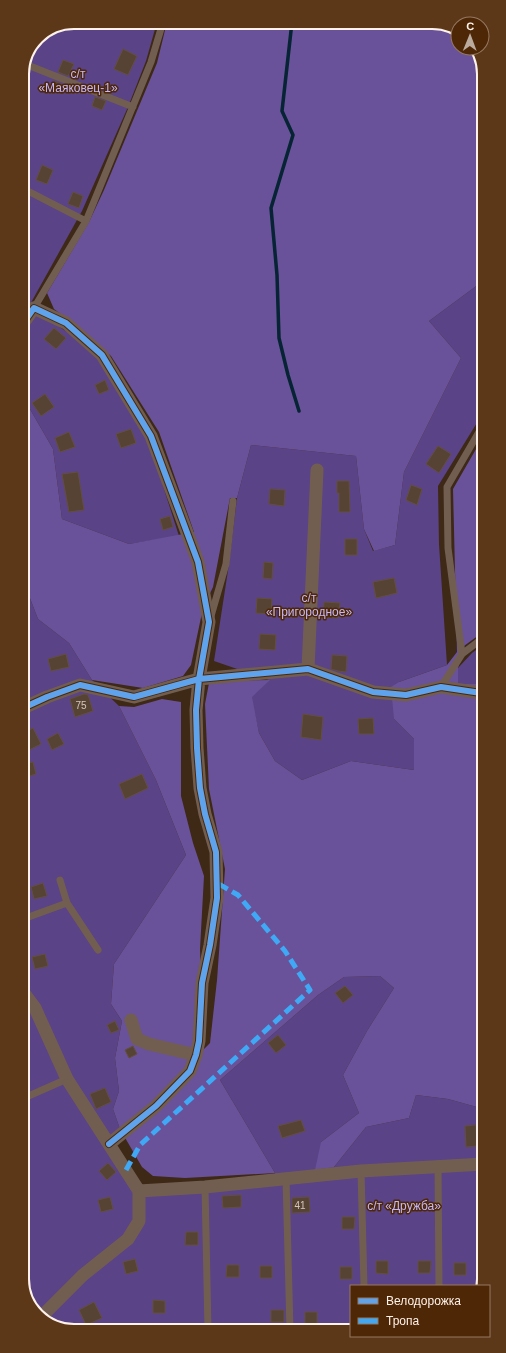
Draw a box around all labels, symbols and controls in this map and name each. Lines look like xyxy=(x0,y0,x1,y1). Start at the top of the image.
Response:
north arrow xyxy=(450,16,490,56)
text: С xyxy=(466,20,474,32)
park label: с/т «Маяковец-1» xyxy=(38,67,118,95)
park label: с/т «Пригородное» xyxy=(266,591,352,619)
house number: 75 xyxy=(75,700,87,711)
park label: с/т «Дружба» xyxy=(367,1199,441,1213)
house number: 41 xyxy=(294,1200,306,1211)
legend xyxy=(350,1285,490,1337)
text: Велодорожка xyxy=(386,1294,461,1308)
text: Тропа xyxy=(386,1314,420,1328)

